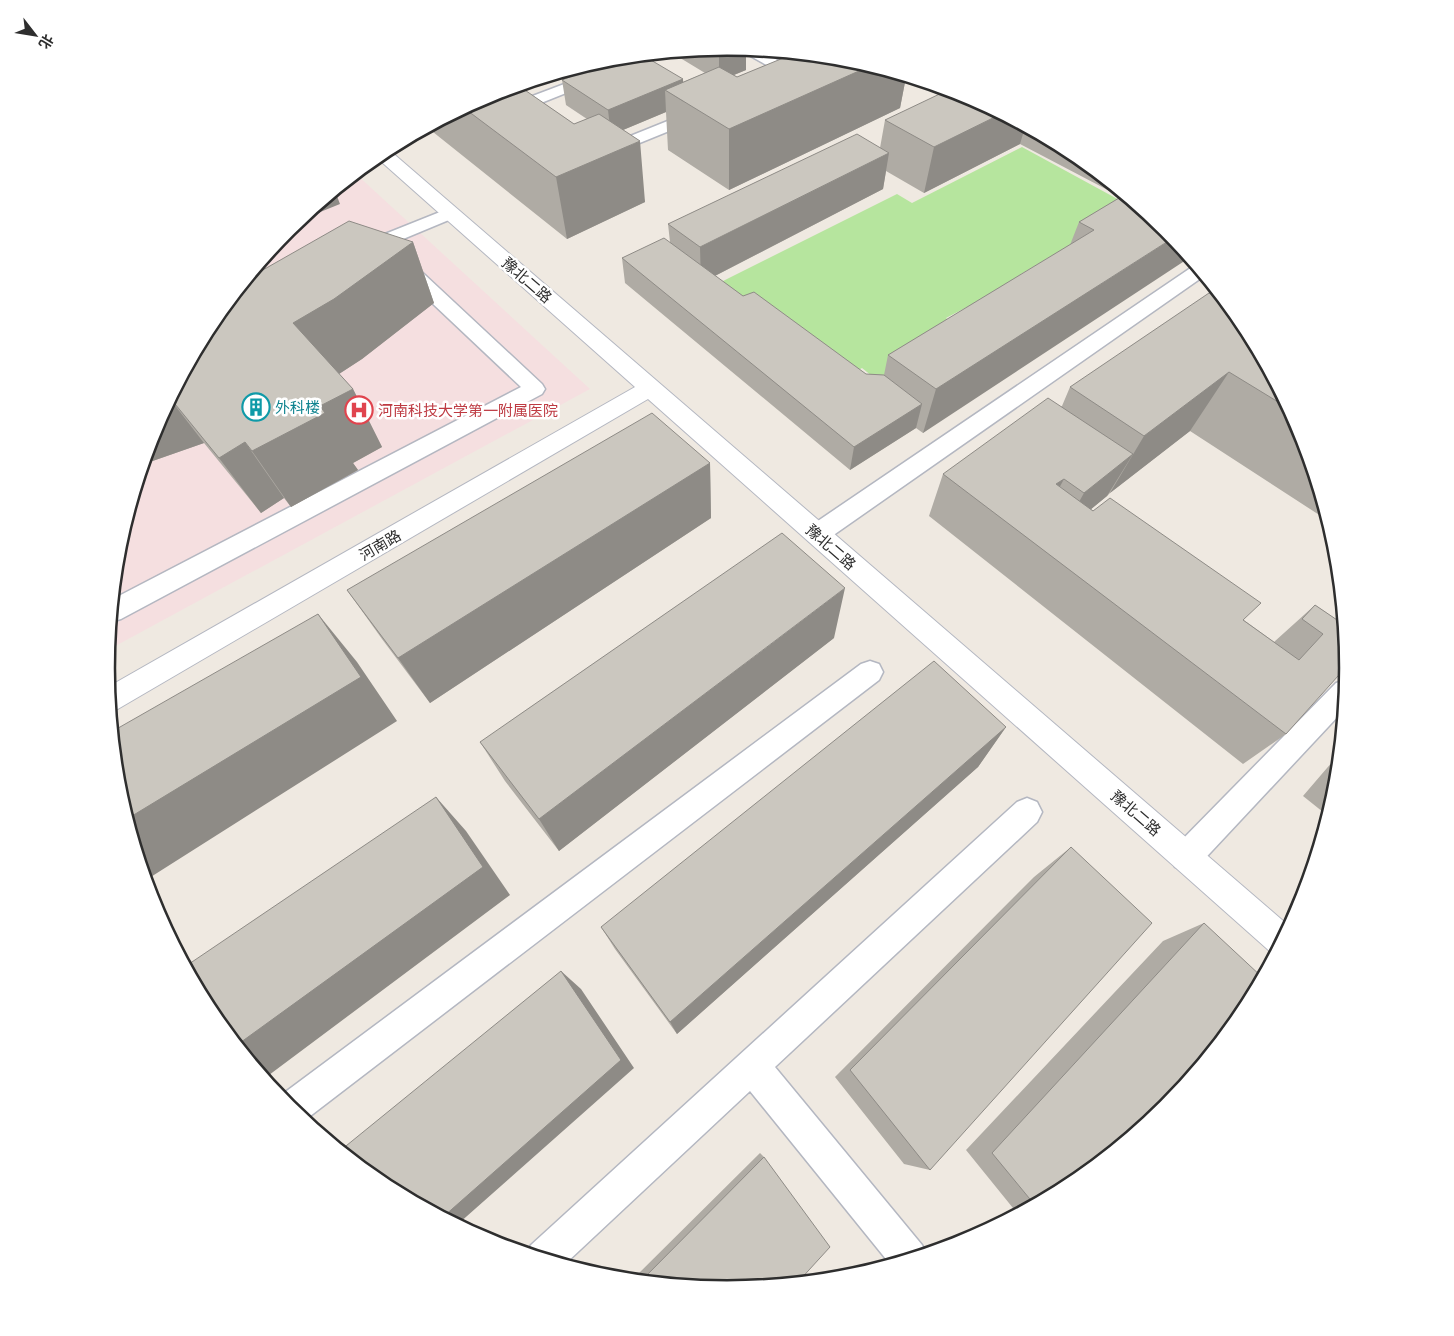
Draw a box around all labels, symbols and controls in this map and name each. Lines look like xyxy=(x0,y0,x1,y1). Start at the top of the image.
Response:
north arrow xyxy=(10,10,60,60)
text: 北 xyxy=(34,31,58,53)
street label: 豫北二路 xyxy=(497,252,557,308)
building icon: 外科楼 xyxy=(241,392,271,422)
hospital icon: 河南科技大学第一附属医院 xyxy=(344,395,374,425)
place label: 外科楼 xyxy=(275,397,320,418)
place label: 河南科技大学第一附属医院 xyxy=(378,400,558,421)
street label: 豫北二路 xyxy=(801,519,861,575)
street label: 河南路 xyxy=(355,525,405,565)
street label: 豫北二路 xyxy=(1106,785,1166,841)

